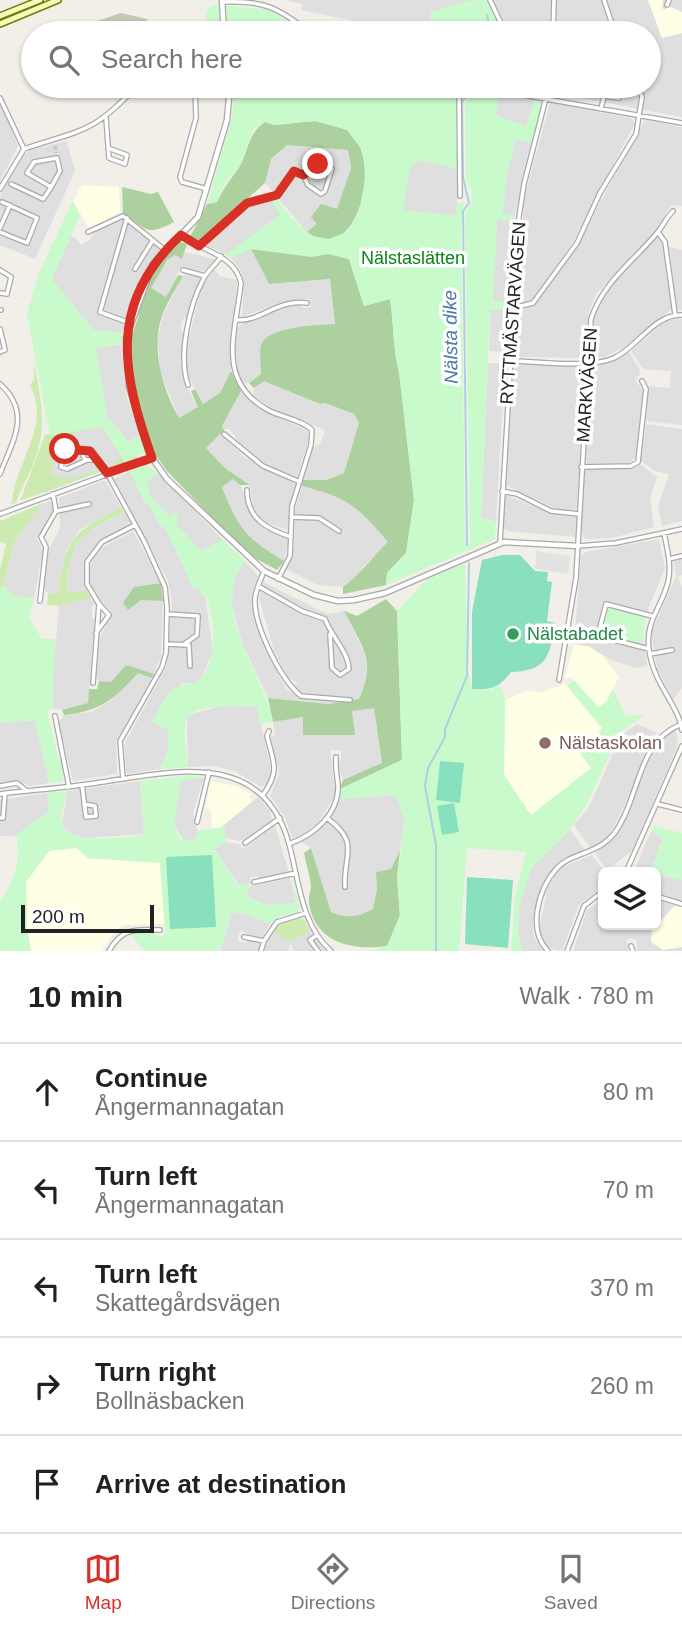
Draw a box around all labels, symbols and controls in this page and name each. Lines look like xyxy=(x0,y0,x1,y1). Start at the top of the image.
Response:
search box xyxy=(21,21,661,98)
icon: search xyxy=(45,41,83,79)
text: Search here xyxy=(101,44,243,74)
route end xyxy=(302,148,333,179)
street label: RYTTMÄSTARVÄGEN xyxy=(497,221,529,405)
park label: Nälstaslätten xyxy=(361,248,465,268)
water label: Nälsta dike xyxy=(439,290,462,384)
street label: MARKVÄGEN xyxy=(573,327,601,443)
route start xyxy=(49,433,80,464)
place label: Nälstabadet xyxy=(527,624,623,644)
marker: Nälstabadet xyxy=(505,626,521,642)
place label: Nälstaskolan xyxy=(559,733,662,753)
marker: Nälstaskolan xyxy=(537,735,553,751)
map controls xyxy=(598,867,661,930)
button: layers xyxy=(598,867,661,930)
scale bar xyxy=(21,902,154,934)
text: 200 m xyxy=(32,906,85,927)
text: 10 min xyxy=(28,980,123,1013)
text: Walk · 780 m xyxy=(519,983,654,1009)
text: Continue xyxy=(95,1063,208,1093)
icon: ahead xyxy=(28,1073,66,1111)
text: 80 m xyxy=(603,1079,654,1105)
text: Ångermannagatan xyxy=(95,1094,284,1120)
text: Turn left xyxy=(95,1161,197,1191)
icon: left xyxy=(28,1171,66,1209)
text: 70 m xyxy=(603,1177,654,1203)
text: Ångermannagatan xyxy=(95,1192,284,1218)
text: Turn left xyxy=(95,1259,197,1289)
icon: left xyxy=(28,1269,66,1307)
text: 370 m xyxy=(590,1275,654,1301)
text: Skattegårdsvägen xyxy=(95,1290,280,1316)
text: Turn right xyxy=(95,1357,216,1387)
icon: right xyxy=(28,1367,66,1405)
text: 260 m xyxy=(590,1373,654,1399)
text: Bollnäsbacken xyxy=(95,1388,245,1414)
icon: arrive xyxy=(28,1465,66,1503)
text: Arrive at destination xyxy=(95,1469,346,1499)
tab: Map xyxy=(84,1550,122,1614)
tab: Directions xyxy=(291,1550,375,1614)
tab: Saved xyxy=(544,1550,598,1614)

